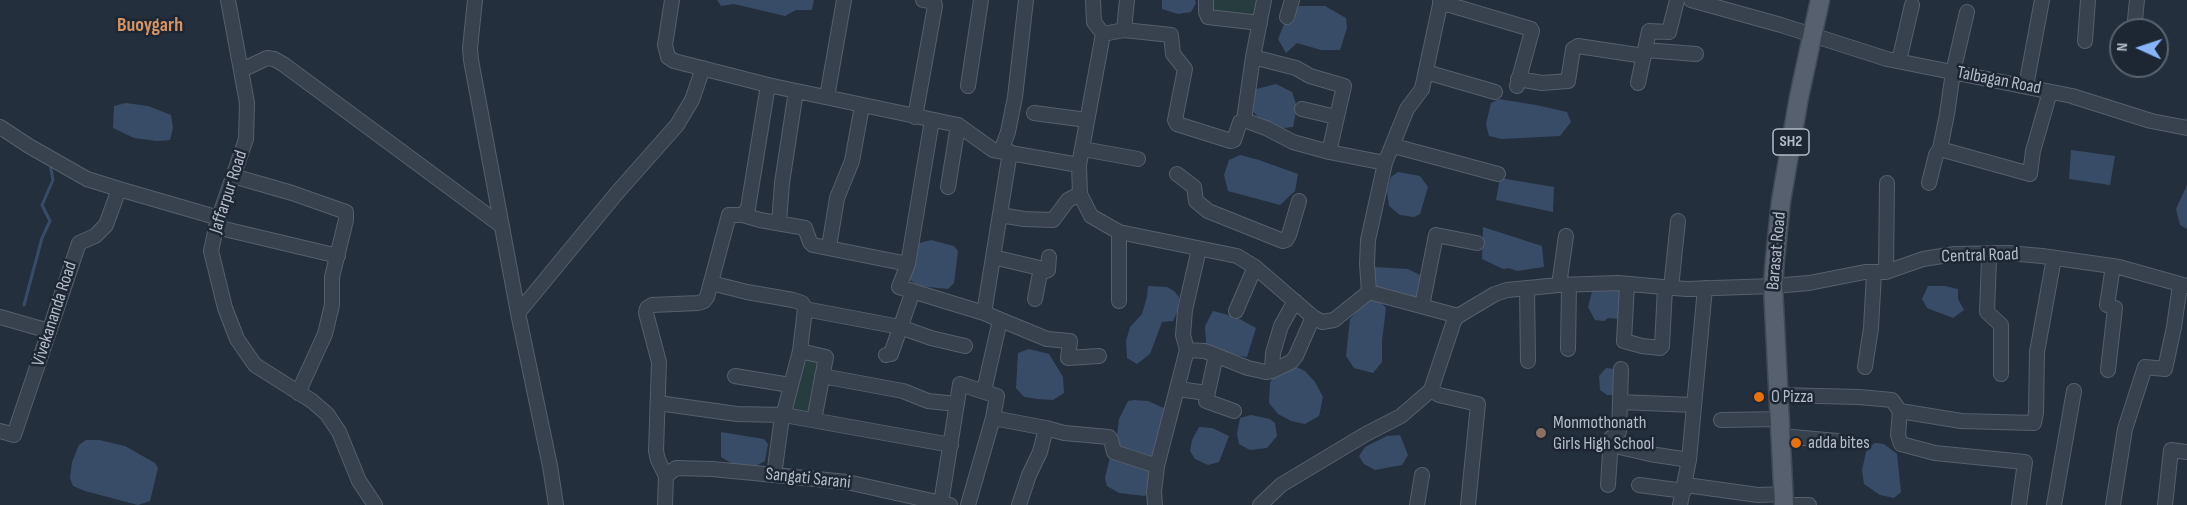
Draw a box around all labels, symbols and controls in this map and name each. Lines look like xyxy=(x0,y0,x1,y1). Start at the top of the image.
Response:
district label: Buoygarh xyxy=(117,14,183,38)
north arrow xyxy=(2109,18,2169,78)
text: N xyxy=(2113,42,2132,52)
street label: Talbagan Road xyxy=(1955,62,2043,100)
road number: SH2 xyxy=(1773,129,1809,155)
street label: Jaffarpur Road xyxy=(205,148,253,236)
street label: Barasat Road xyxy=(1763,211,1791,291)
street label: Central Road xyxy=(1941,244,2019,268)
street label: Vivekananda Road xyxy=(28,259,82,369)
place label: O Pizza xyxy=(1771,386,1814,408)
marker: O Pizza xyxy=(1752,390,1766,404)
place label: Monmothonath Girls High School xyxy=(1553,412,1654,454)
marker: Monmothonath Girls High School xyxy=(1534,426,1548,440)
place label: adda bites xyxy=(1808,432,1870,454)
marker: adda bites xyxy=(1789,436,1803,450)
street label: Sangati Sarani xyxy=(764,464,852,494)

